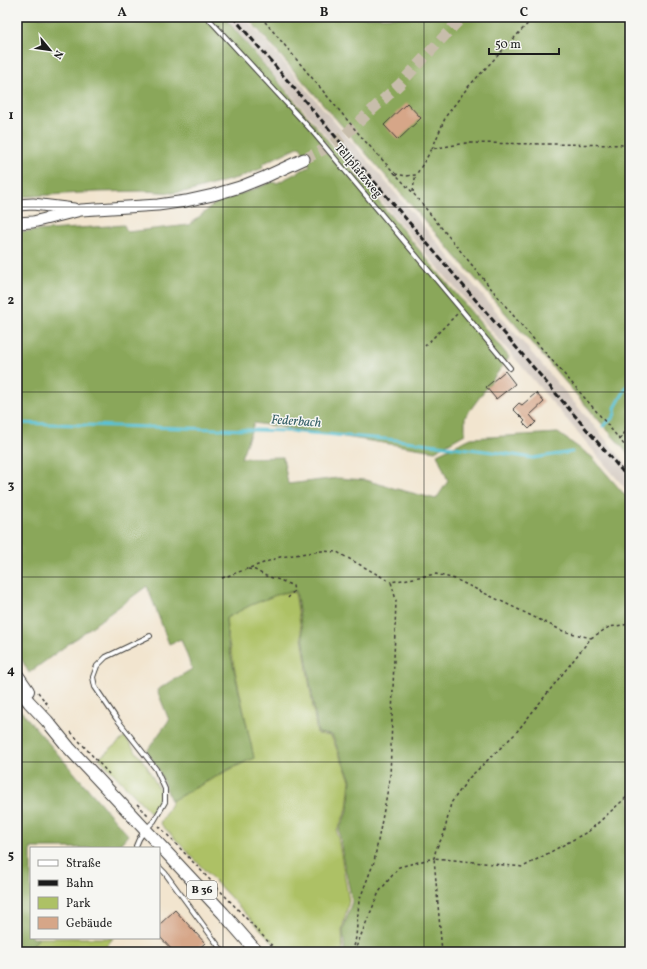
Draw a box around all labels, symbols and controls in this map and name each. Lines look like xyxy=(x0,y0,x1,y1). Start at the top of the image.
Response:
text: A xyxy=(117,4,127,22)
text: B xyxy=(320,4,329,22)
text: C xyxy=(520,4,528,22)
north arrow xyxy=(30,30,70,70)
scale bar xyxy=(489,30,559,56)
text: 50 m xyxy=(495,37,521,53)
text: N xyxy=(49,47,66,61)
text: 1 xyxy=(8,107,14,125)
street label: Tellplatzweg xyxy=(331,140,385,202)
text: 2 xyxy=(8,292,15,310)
water label: Federbach xyxy=(270,411,322,433)
text: 3 xyxy=(8,477,15,495)
text: 4 xyxy=(7,662,15,680)
text: 5 xyxy=(8,847,14,865)
legend xyxy=(30,847,160,939)
text: Straße xyxy=(66,856,101,872)
text: Bahn xyxy=(66,876,94,892)
road number: B 36 xyxy=(187,881,217,899)
text: Park xyxy=(66,896,91,912)
text: Gebäude xyxy=(66,916,113,932)

